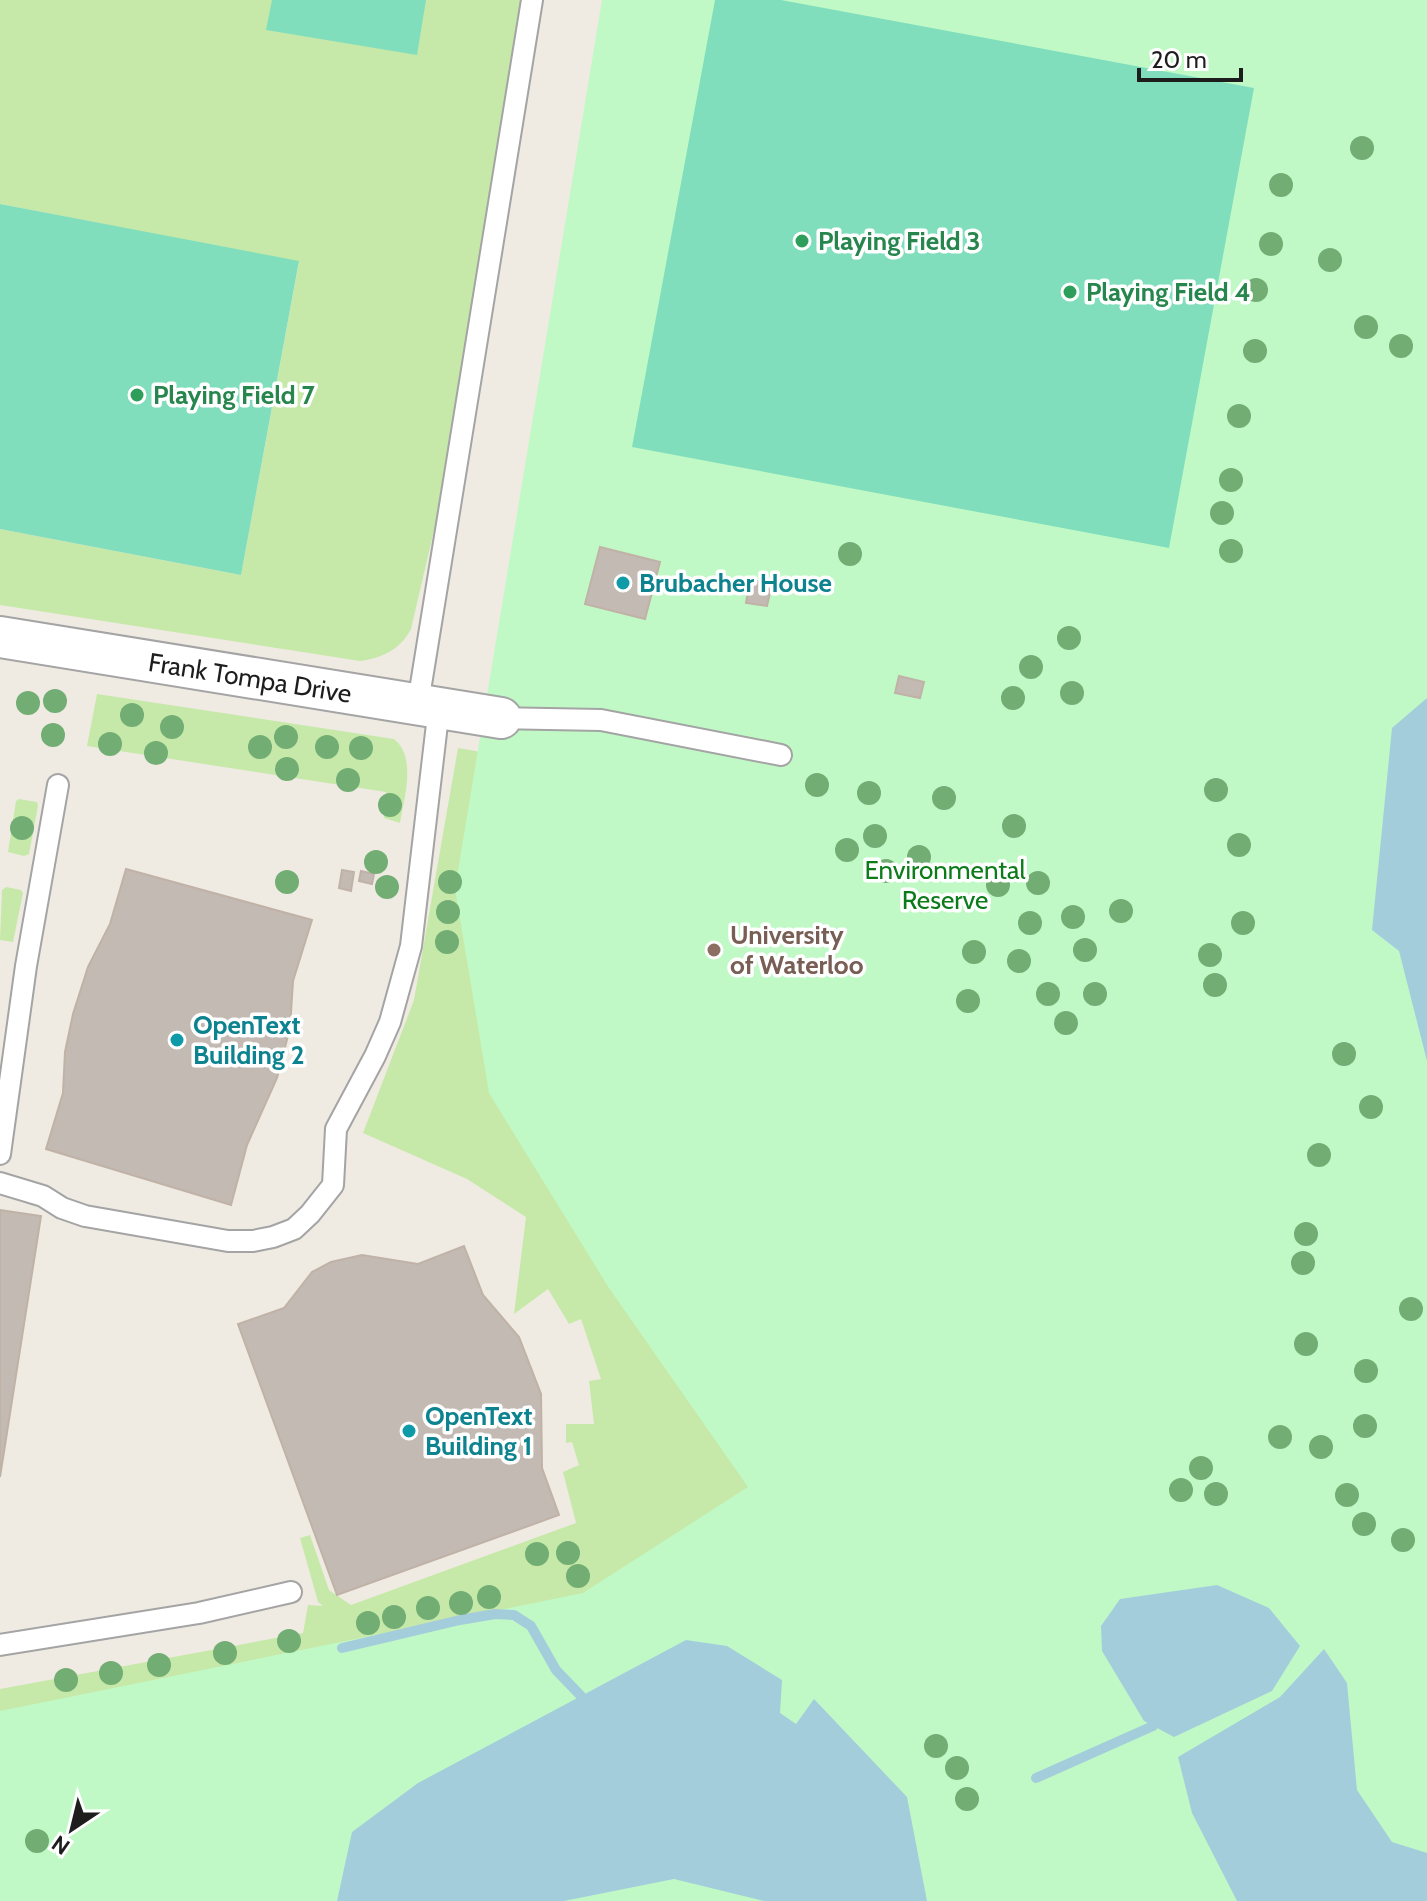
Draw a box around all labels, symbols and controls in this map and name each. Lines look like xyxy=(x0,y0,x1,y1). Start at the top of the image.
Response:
scale bar xyxy=(1139,32,1241,82)
text: 20 m xyxy=(1151,45,1207,74)
place label: Playing Field 3 xyxy=(818,225,981,257)
marker: Playing Field 3 xyxy=(793,232,811,250)
place label: Playing Field 4 xyxy=(1086,276,1251,308)
marker: Playing Field 4 xyxy=(1061,283,1079,301)
place label: Playing Field 7 xyxy=(153,379,316,411)
marker: Playing Field 7 xyxy=(128,386,146,404)
place label: Brubacher House xyxy=(639,567,832,599)
marker: Brubacher House xyxy=(614,574,632,592)
street label: Frank Tompa Drive xyxy=(146,646,354,710)
park label: Environmental Reserve xyxy=(864,854,1026,916)
place label: University of Waterloo xyxy=(730,919,864,981)
marker: University of Waterloo xyxy=(705,941,723,959)
place label: OpenText Building 2 xyxy=(193,1009,305,1071)
marker: OpenText Building 2 xyxy=(168,1031,186,1049)
place label: OpenText Building 1 xyxy=(425,1400,533,1462)
marker: OpenText Building 1 xyxy=(400,1422,418,1440)
north arrow xyxy=(32,1789,112,1869)
text: N xyxy=(47,1829,75,1860)

